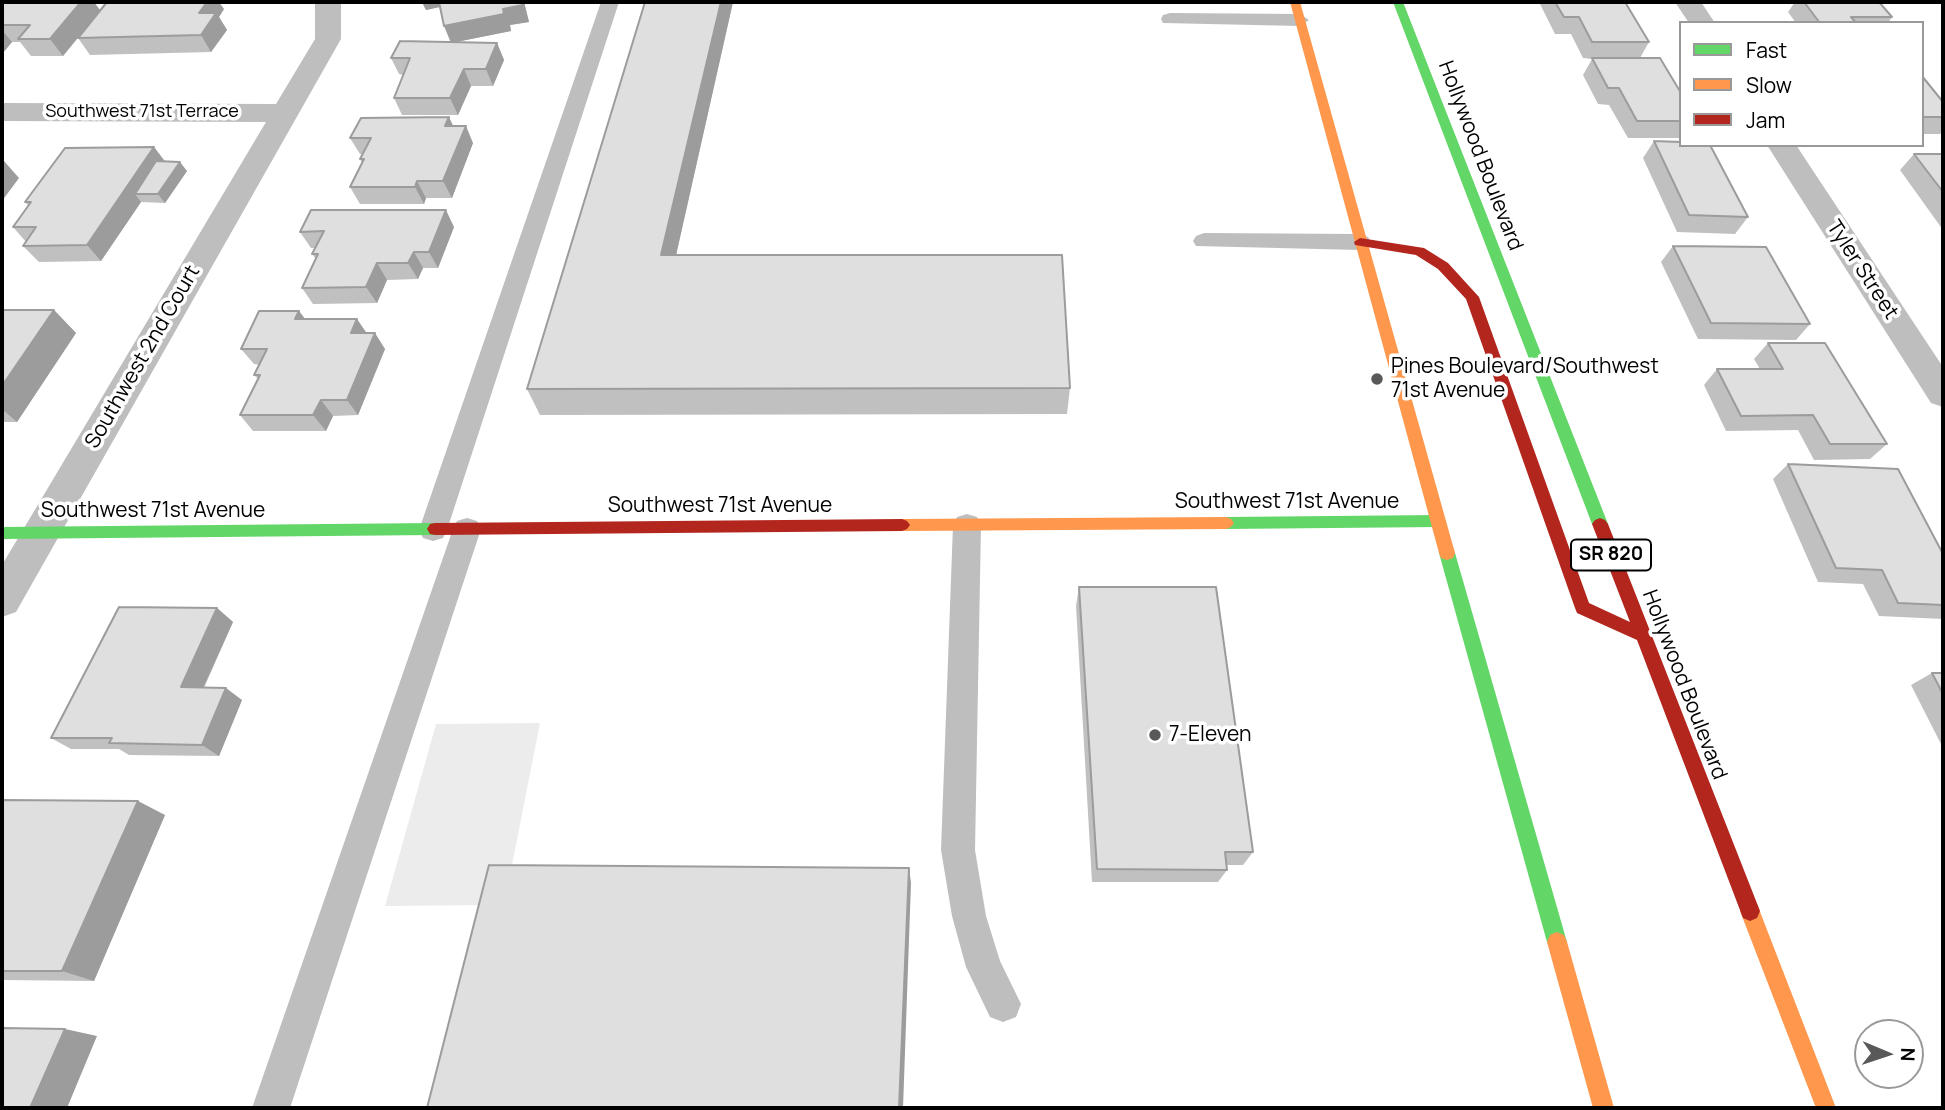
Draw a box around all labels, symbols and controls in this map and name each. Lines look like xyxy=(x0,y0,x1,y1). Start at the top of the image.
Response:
legend xyxy=(1679,21,1924,147)
text: Fast xyxy=(1746,36,1787,64)
street label: Hollywood Boulevard xyxy=(1432,58,1528,254)
text: Slow xyxy=(1746,71,1792,99)
street label: Southwest 71st Terrace xyxy=(45,101,239,123)
text: Jam xyxy=(1746,106,1785,134)
street label: Tyler Street xyxy=(1821,216,1903,324)
street label: Southwest 2nd Court xyxy=(80,261,206,453)
place label: Pines Boulevard/Southwest 71st Avenue xyxy=(1391,354,1659,404)
marker: Pines Boulevard/Southwest 71st Avenue xyxy=(1369,371,1385,387)
street label: Southwest 71st Avenue xyxy=(1175,489,1399,515)
street label: Southwest 71st Avenue xyxy=(608,493,832,519)
street label: Southwest 71st Avenue xyxy=(41,498,265,524)
road number: SR 820 xyxy=(1571,540,1651,570)
street label: Hollywood Boulevard xyxy=(1636,587,1732,783)
place label: 7-Eleven xyxy=(1169,722,1251,748)
marker: 7-Eleven xyxy=(1147,727,1163,743)
north arrow xyxy=(1854,1019,1924,1089)
text: N xyxy=(1895,1047,1921,1062)

